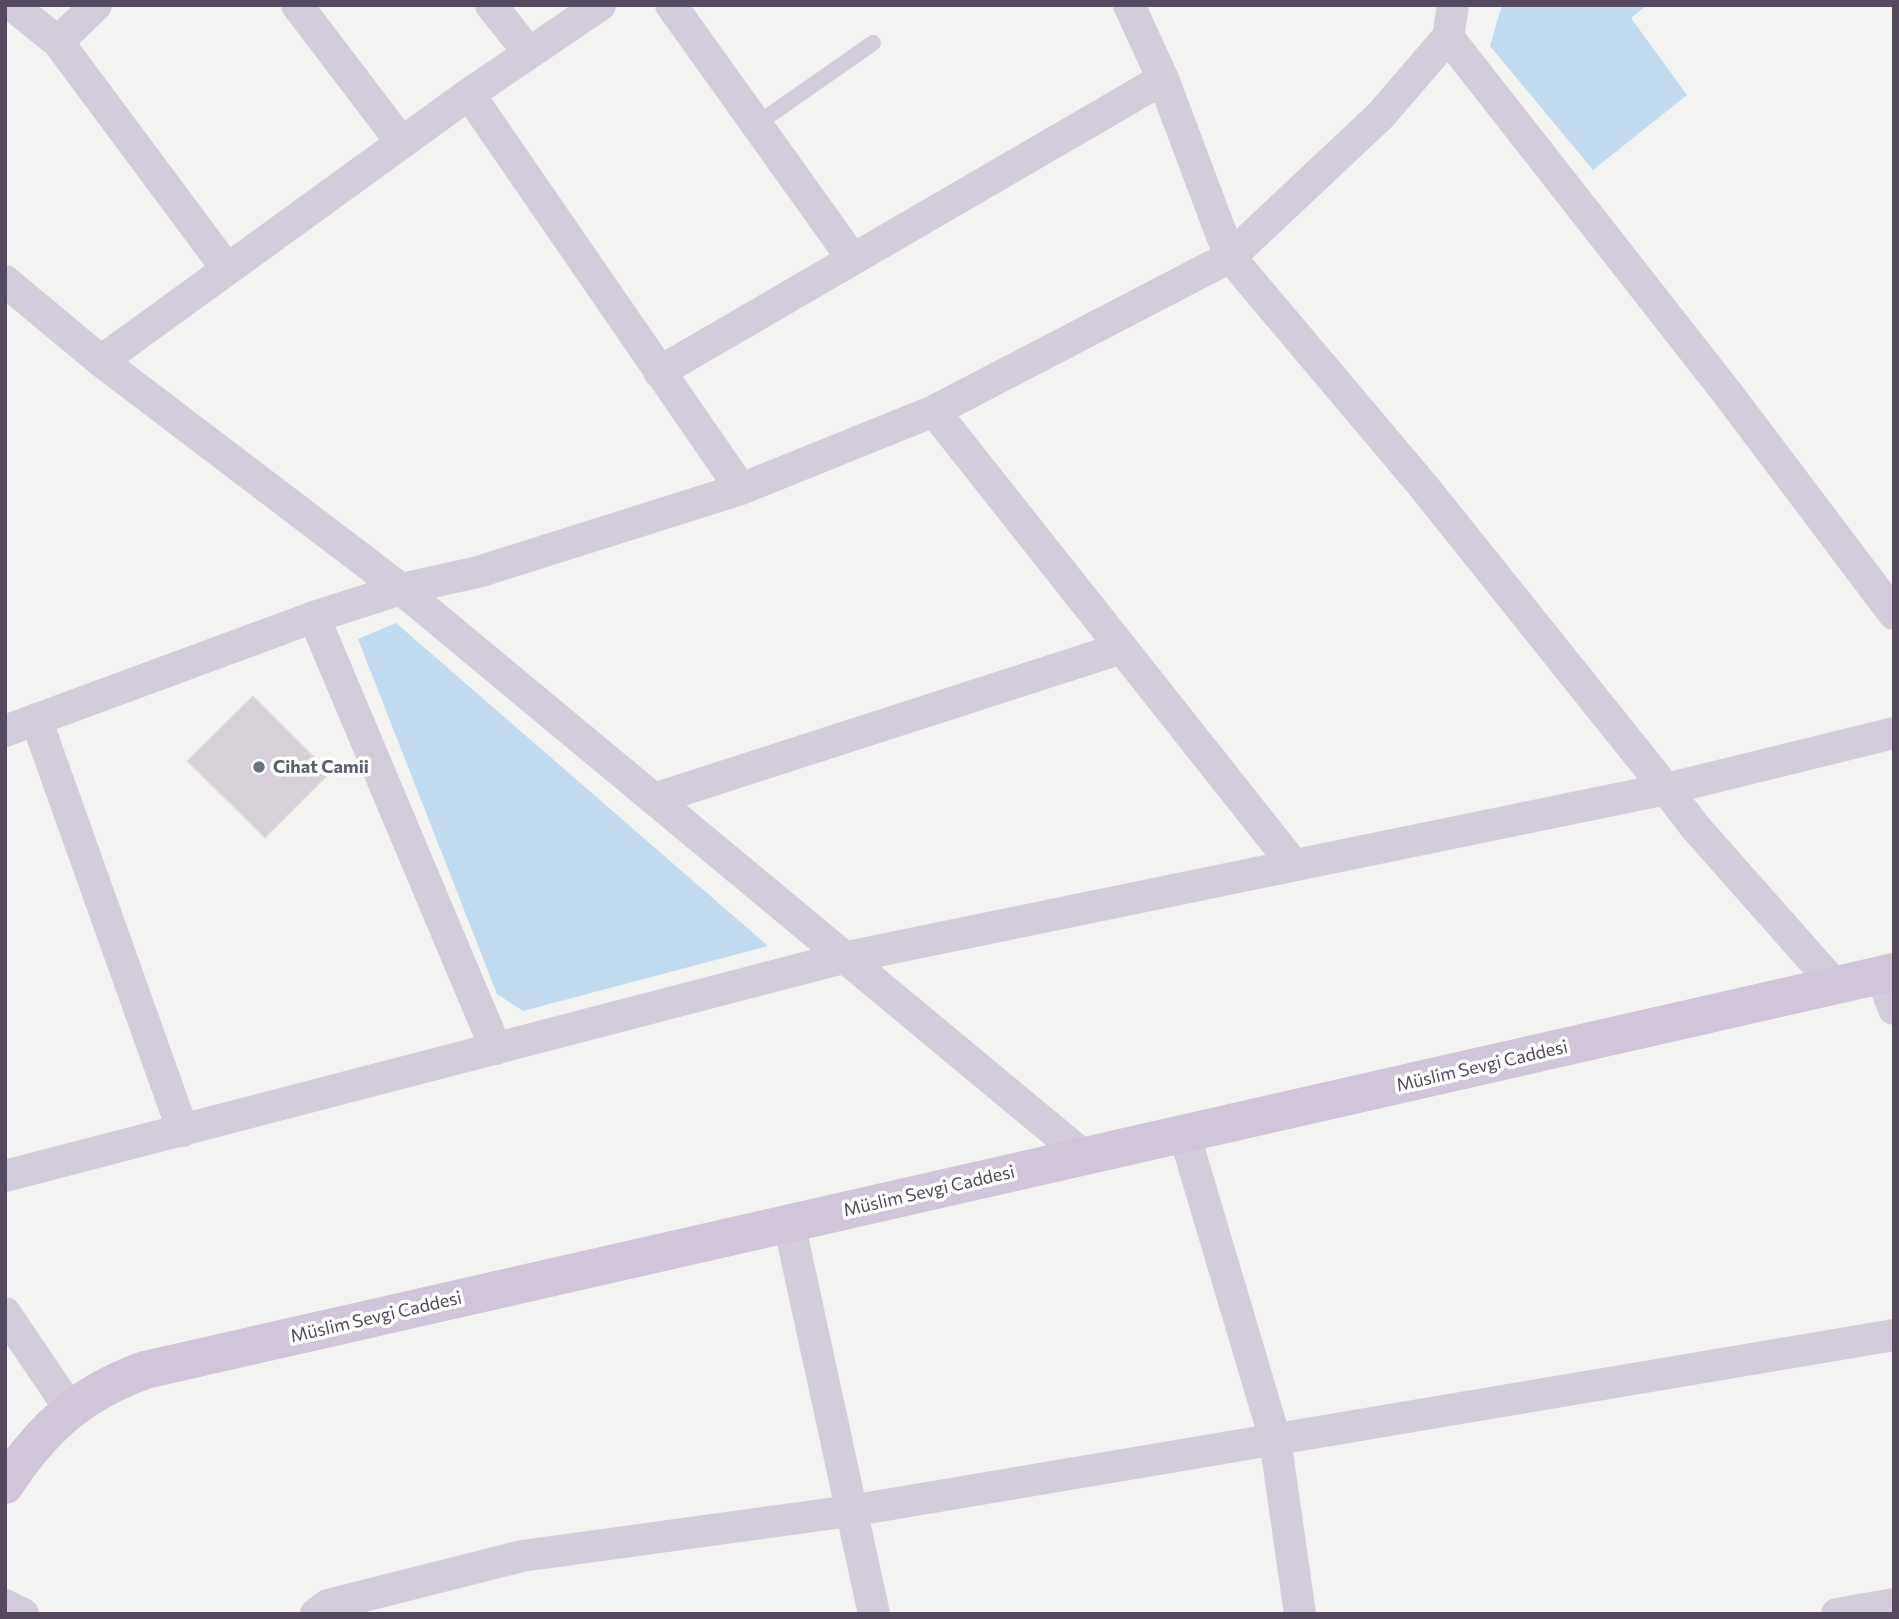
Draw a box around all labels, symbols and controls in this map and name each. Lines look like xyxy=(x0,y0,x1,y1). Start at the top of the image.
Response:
place label: Cihat Camii xyxy=(273,756,369,778)
marker: Cihat Camii xyxy=(251,759,267,775)
street label: Müslim Sevgi Caddesi xyxy=(1394,1036,1570,1096)
street label: Müslim Sevgi Caddesi xyxy=(841,1161,1017,1221)
street label: Müslim Sevgi Caddesi xyxy=(288,1287,464,1347)

